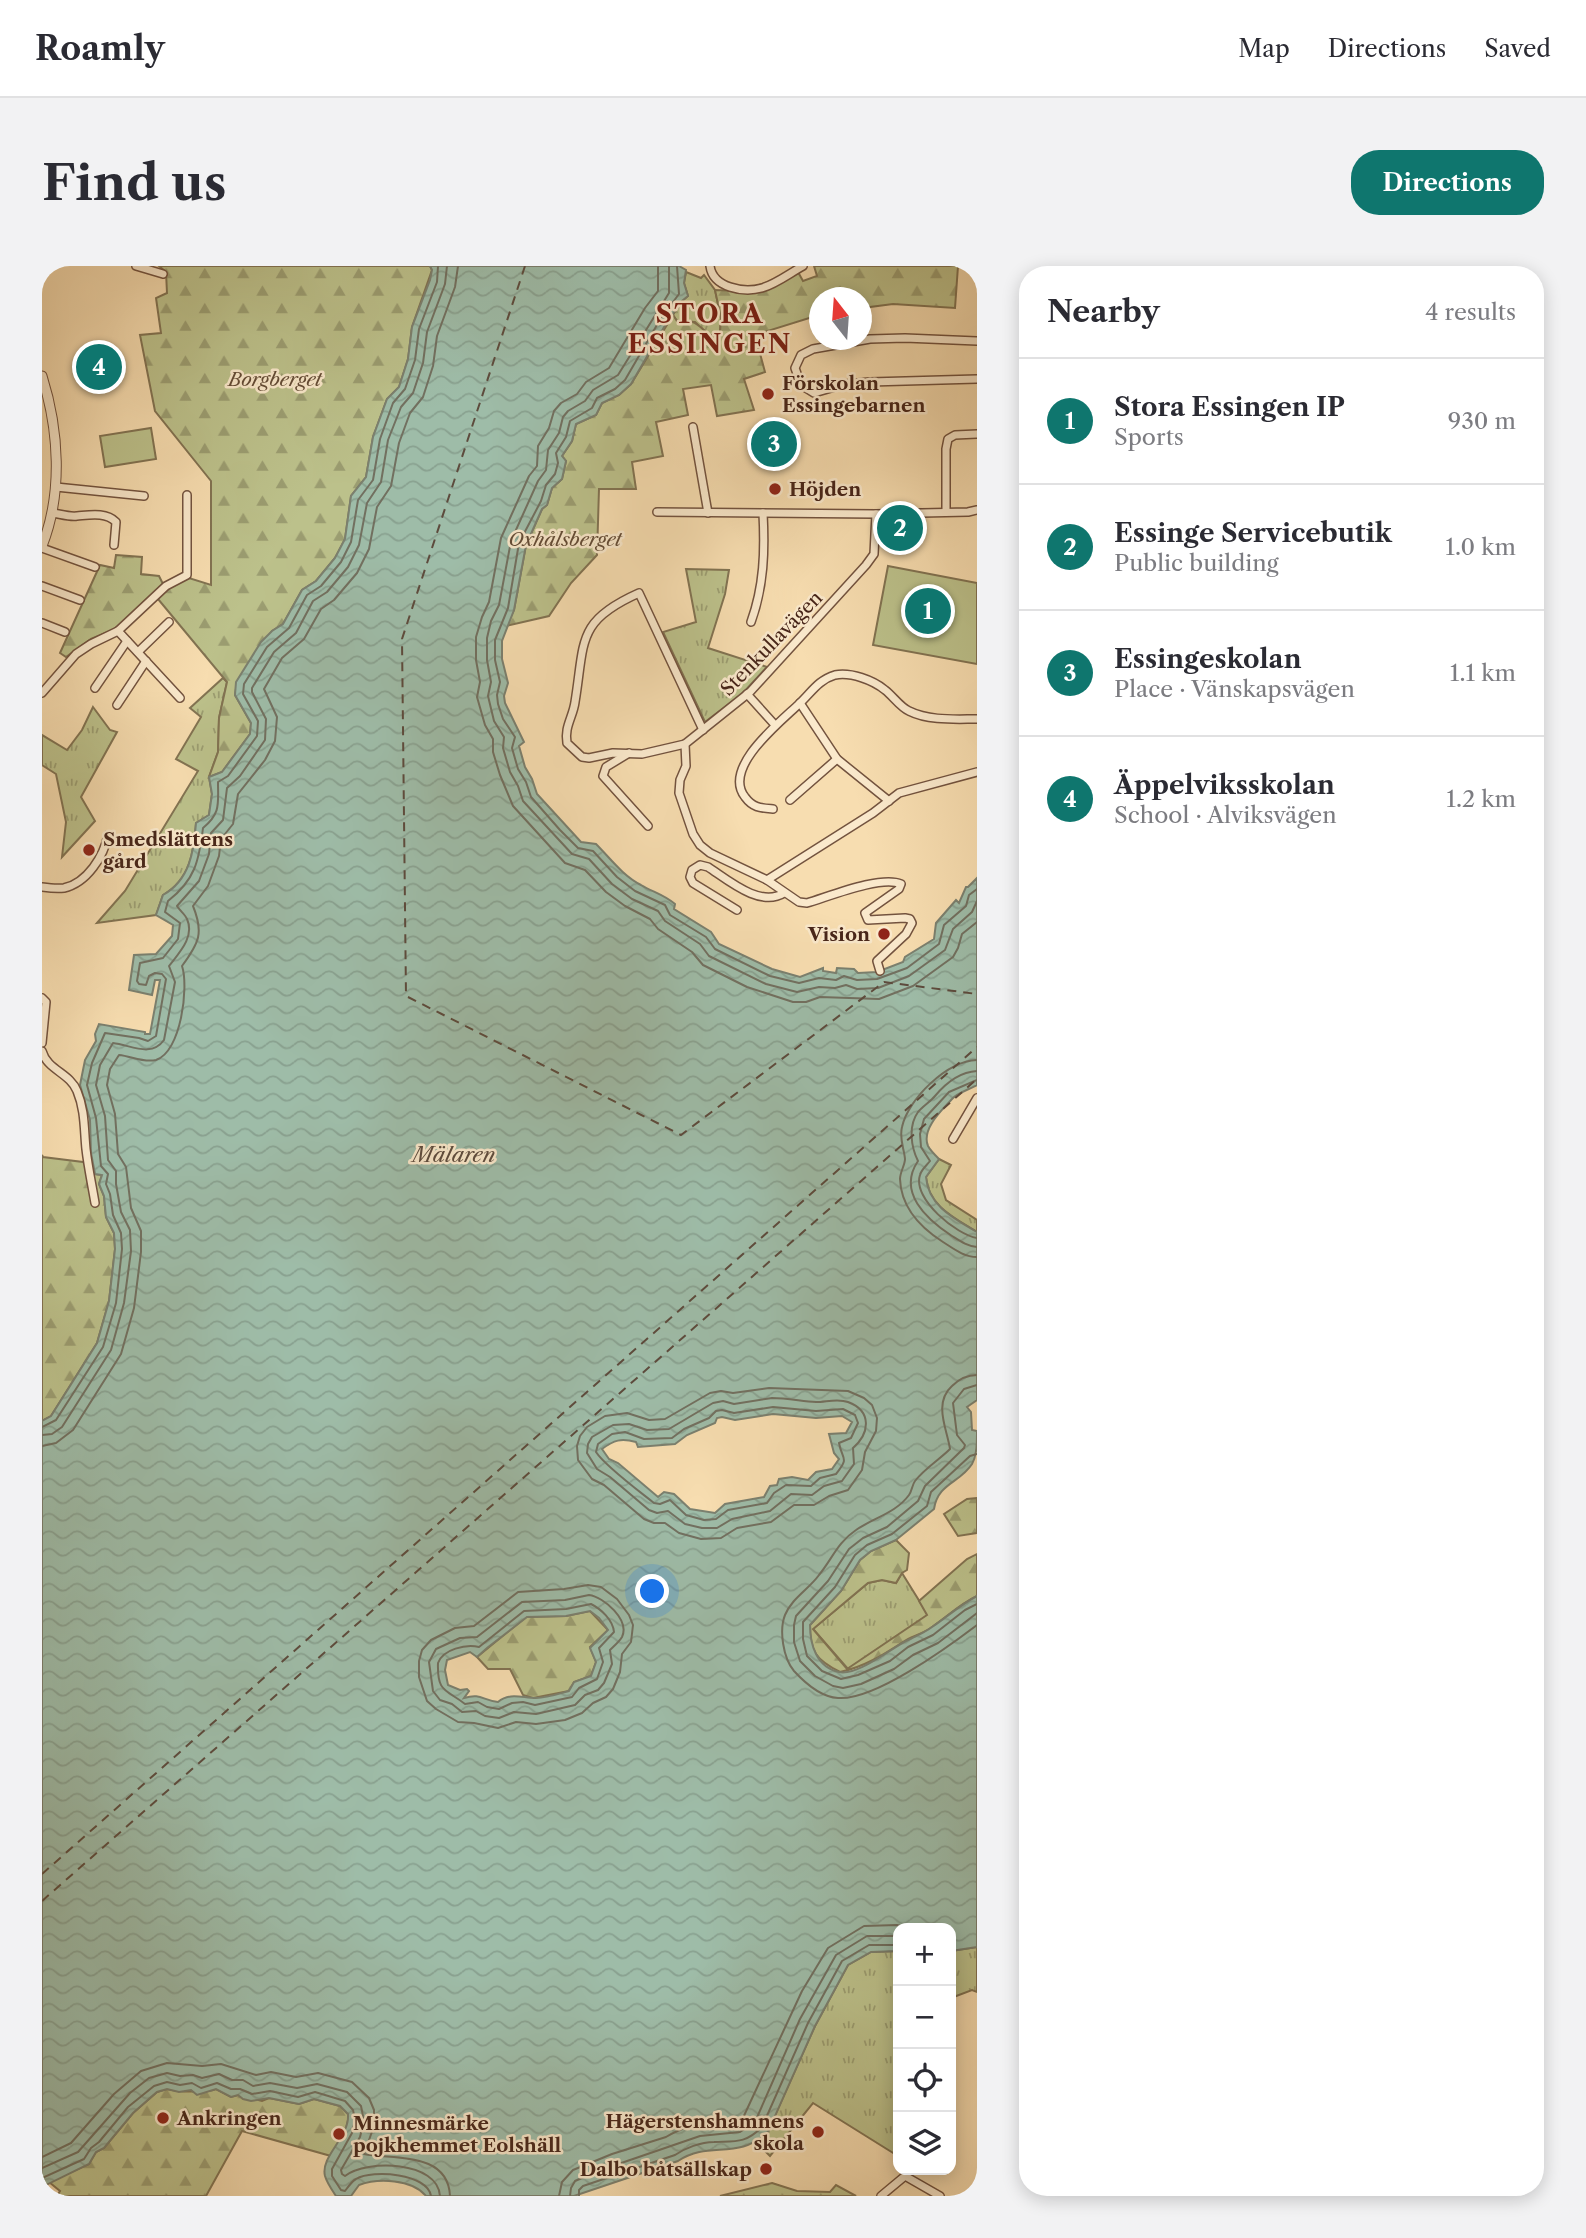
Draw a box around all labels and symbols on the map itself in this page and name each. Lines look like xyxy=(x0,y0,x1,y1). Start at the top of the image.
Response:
north arrow xyxy=(809,287,872,350)
district label: STORA ESSINGEN xyxy=(628,298,792,360)
pin: 4 xyxy=(76,341,122,393)
park label: Borgberget xyxy=(226,368,323,391)
place label: Förskolan Essingebarnen xyxy=(782,372,925,417)
marker: Förskolan Essingebarnen xyxy=(760,386,776,402)
pin: 3 xyxy=(751,418,797,470)
place label: Höjden xyxy=(789,478,861,501)
marker: Höjden xyxy=(767,481,783,497)
pin: 2 xyxy=(877,502,923,554)
park label: Oxhålsberget xyxy=(508,528,623,551)
pin: 1 xyxy=(905,585,951,637)
street label: Stenkullavägen xyxy=(716,586,827,700)
place label: Smedslättens gård xyxy=(102,828,233,873)
marker: Smedslättens gård xyxy=(81,842,97,858)
place label: Vision xyxy=(807,923,870,946)
marker: Vision xyxy=(876,926,892,942)
water label: Mälaren xyxy=(410,1142,495,1167)
your location xyxy=(635,1574,669,1608)
place label: Ankringen xyxy=(176,2107,282,2130)
marker: Ankringen xyxy=(155,2110,171,2126)
place label: Hägerstenshamnens skola xyxy=(606,2110,805,2155)
place label: Minnesmärke pojkhemmet Eolshäll xyxy=(353,2112,562,2157)
marker: Hägerstenshamnens skola xyxy=(810,2124,826,2140)
marker: Minnesmärke pojkhemmet Eolshäll xyxy=(331,2126,347,2142)
place label: Dalbo båtsällskap xyxy=(580,2158,752,2181)
marker: Dalbo båtsällskap xyxy=(758,2161,774,2177)

